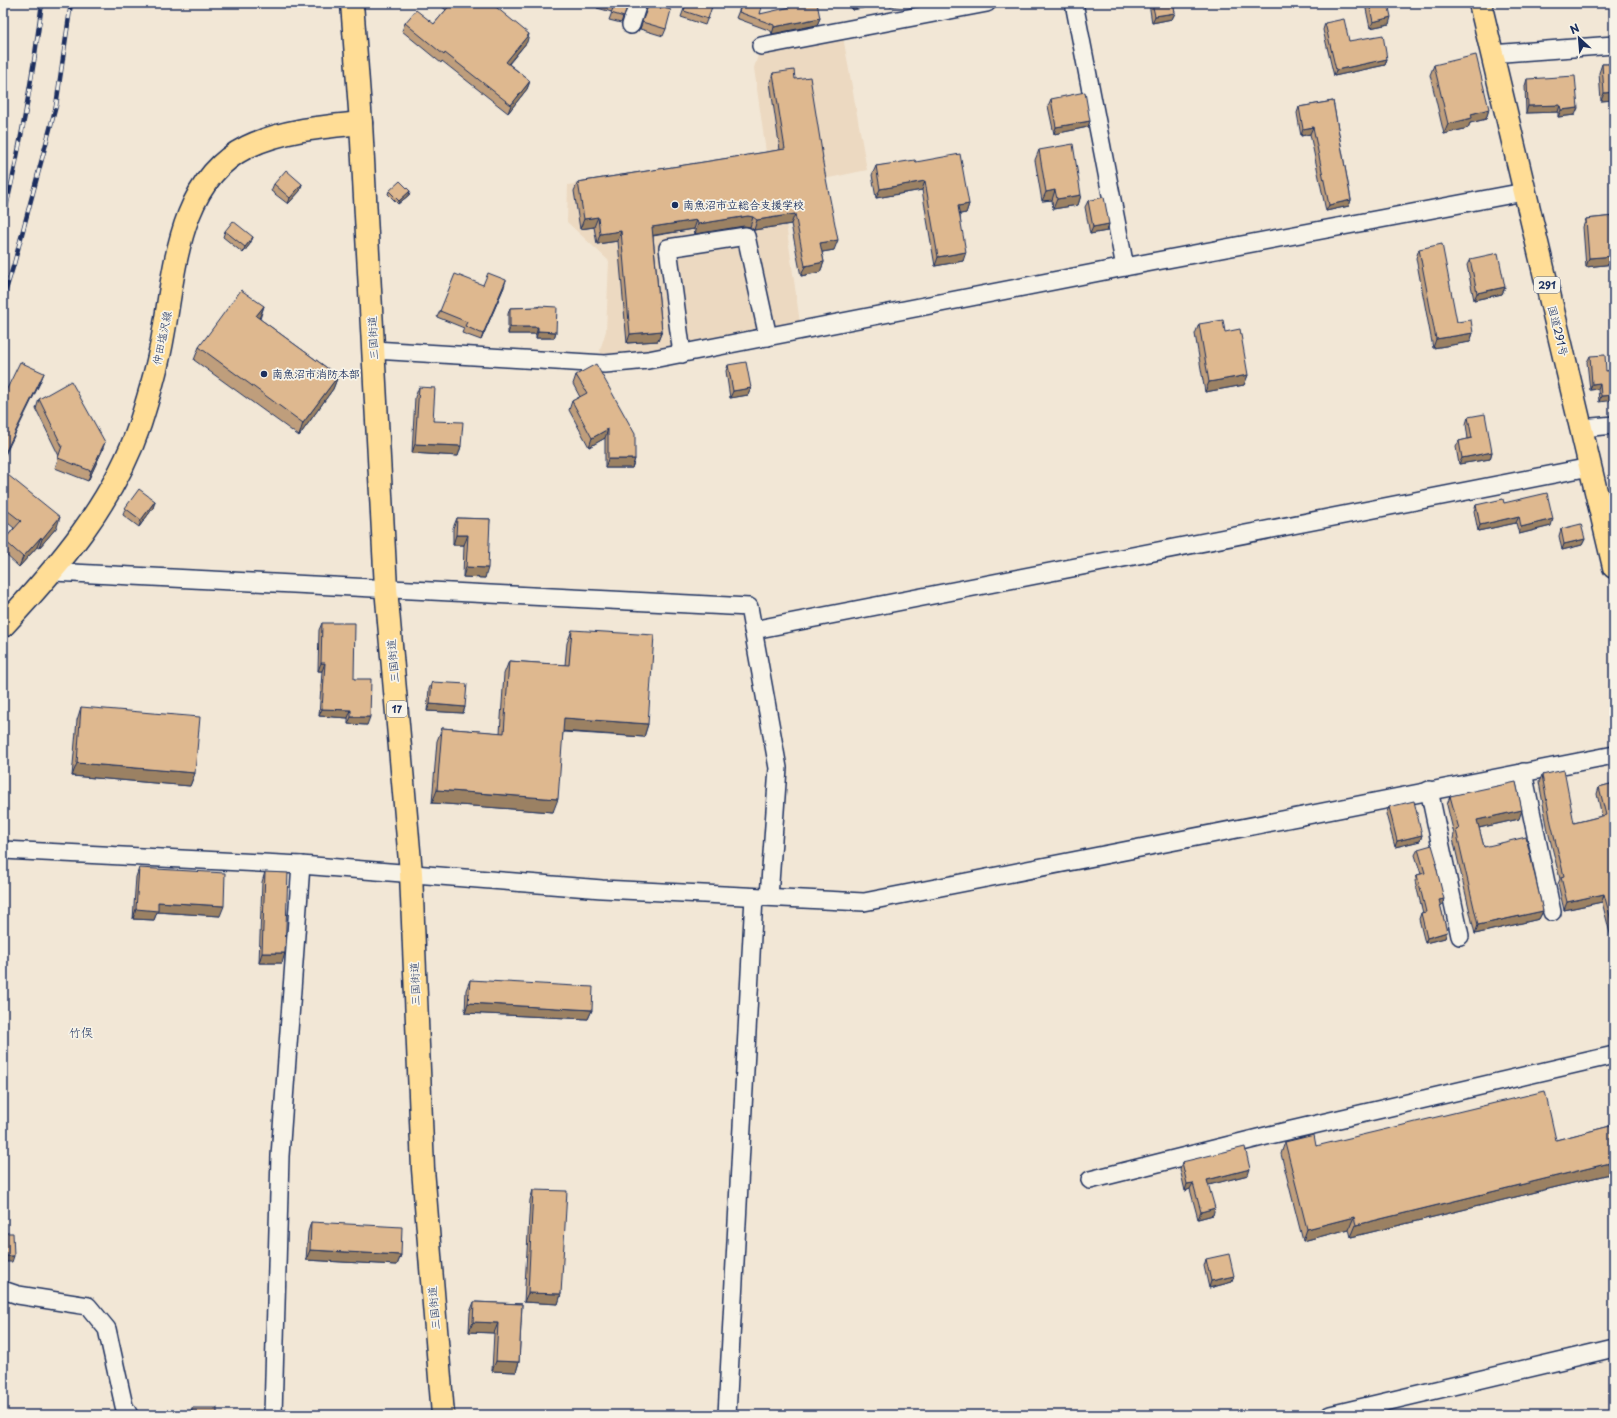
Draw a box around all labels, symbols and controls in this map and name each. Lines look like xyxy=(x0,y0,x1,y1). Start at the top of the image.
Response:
north arrow xyxy=(1559,18,1599,58)
text: N xyxy=(1567,19,1582,38)
place label: 南魚沼市立総合支援学校 xyxy=(683,196,804,213)
marker: 南魚沼市立総合支援学校 xyxy=(670,200,680,210)
road number: 291 xyxy=(1534,277,1560,293)
street label: 国道291号 xyxy=(1544,304,1573,358)
street label: 仲田塩沢線 xyxy=(147,309,176,367)
street label: 三国街道 xyxy=(363,316,382,360)
place label: 南魚沼市消防本部 xyxy=(272,365,360,382)
marker: 南魚沼市消防本部 xyxy=(259,369,269,379)
street label: 三国街道 xyxy=(382,638,403,684)
road number: 17 xyxy=(387,701,407,717)
street label: 三国街道 xyxy=(405,962,424,1006)
district label: 竹俣 xyxy=(69,1023,93,1041)
street label: 三国街道 xyxy=(423,1285,444,1331)

